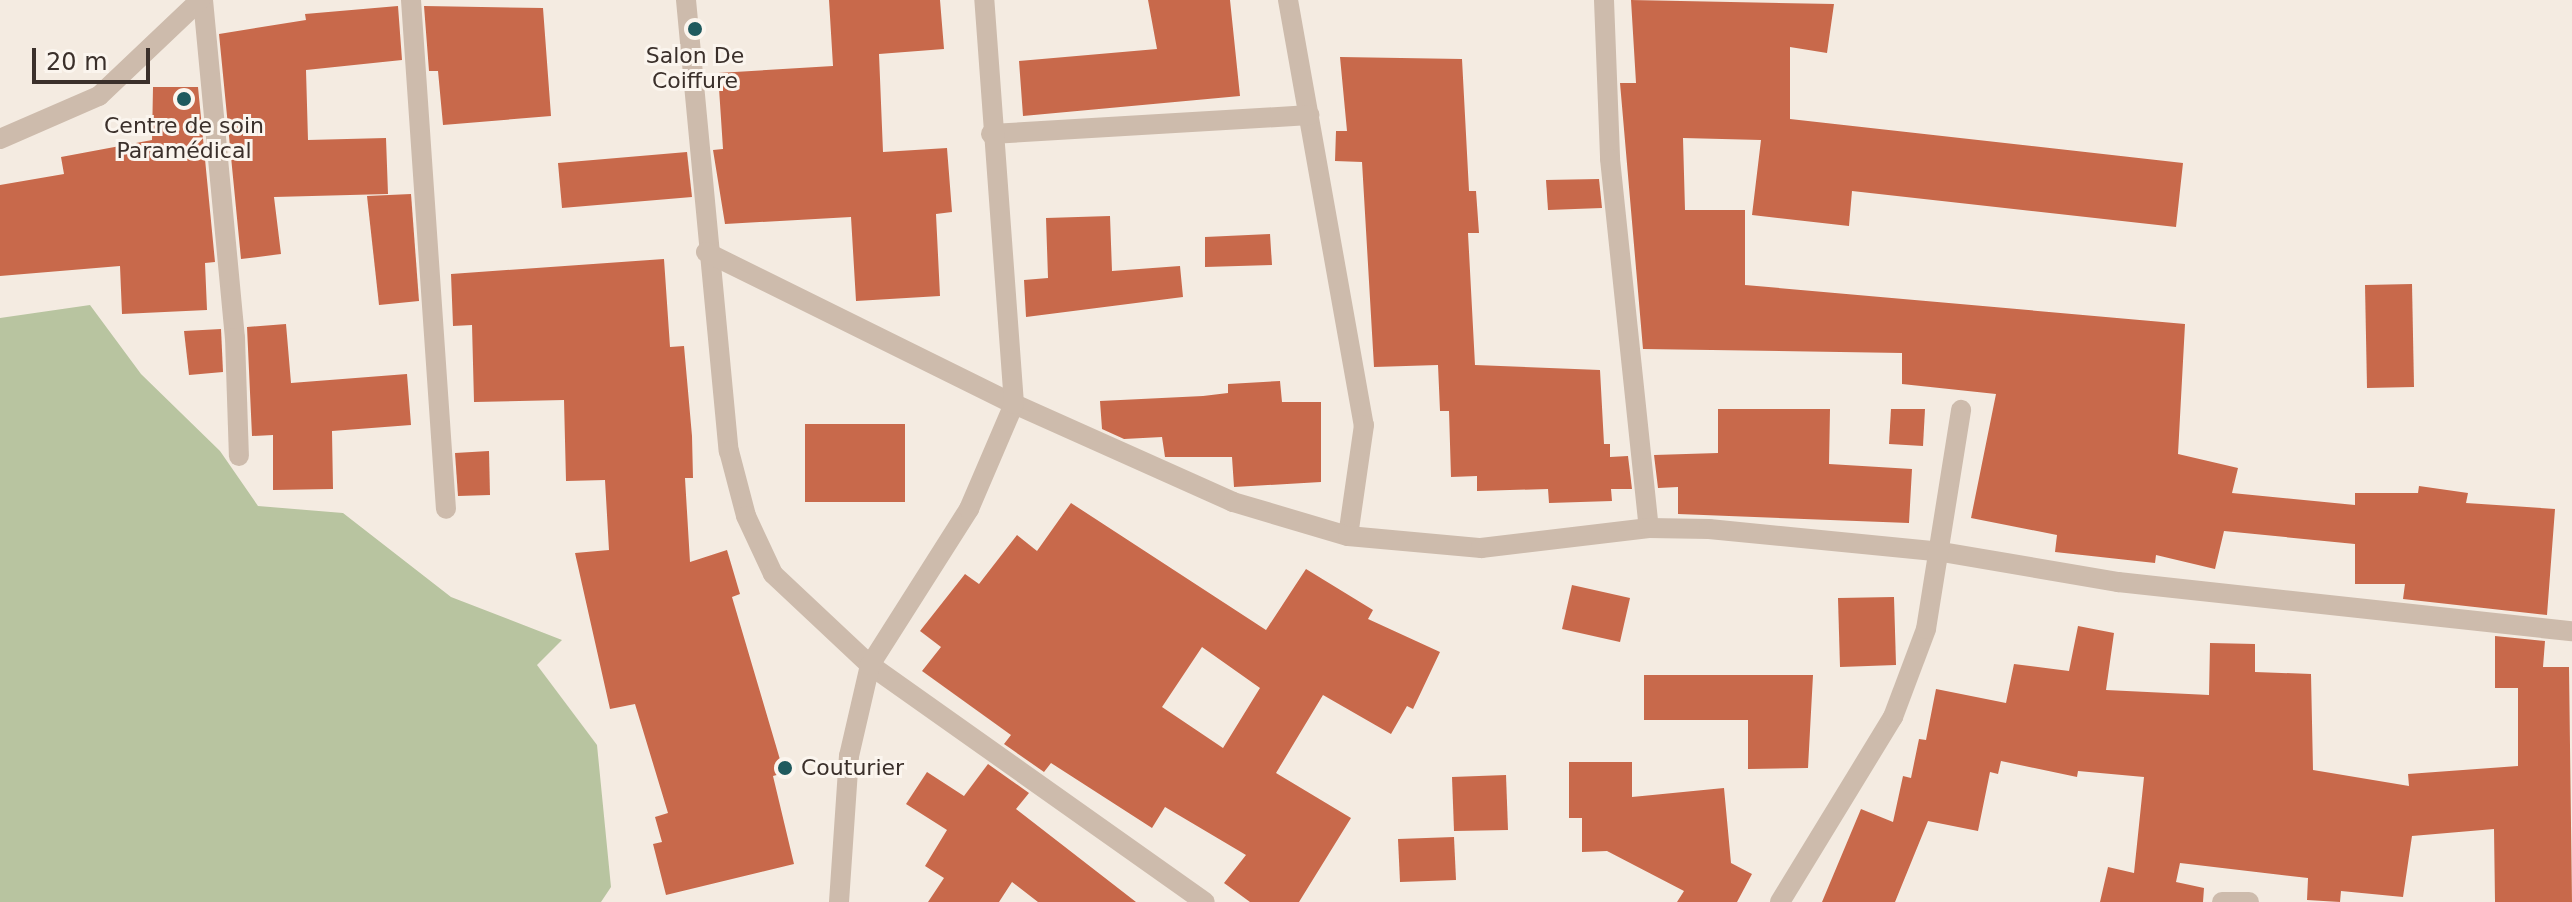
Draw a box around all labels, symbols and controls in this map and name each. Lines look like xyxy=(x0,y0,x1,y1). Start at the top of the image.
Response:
marker: Salon De Coiffure xyxy=(686,20,704,38)
scale bar xyxy=(36,32,154,82)
place label: Salon De Coiffure xyxy=(646,42,744,94)
text: 20 m xyxy=(46,48,108,76)
marker: Centre de soin Paramédical xyxy=(175,90,193,108)
place label: Centre de soin Paramédical xyxy=(104,112,264,164)
place label: Couturier xyxy=(801,755,904,781)
marker: Couturier xyxy=(776,759,794,777)

